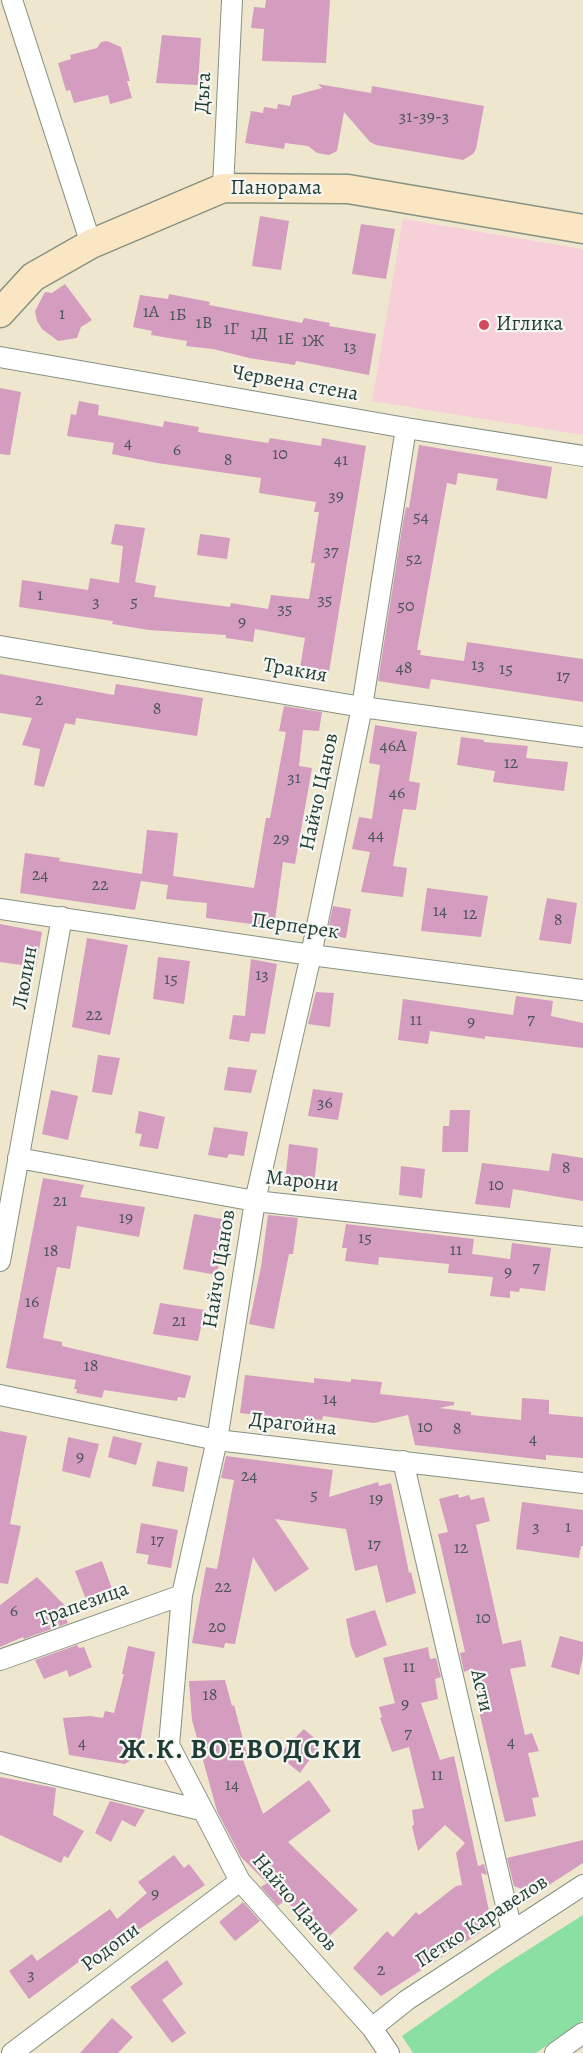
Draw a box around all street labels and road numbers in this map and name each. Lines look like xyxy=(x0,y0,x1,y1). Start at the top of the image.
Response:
street label: Дъга xyxy=(190,71,218,115)
street label: Панорама xyxy=(230,176,322,202)
street label: Червена стена xyxy=(230,360,360,408)
street label: Тракия xyxy=(261,653,329,689)
street label: Найчо Цанов xyxy=(295,731,345,853)
street label: Перперек xyxy=(250,908,340,946)
street label: Люлин xyxy=(8,944,44,1012)
street label: Марони xyxy=(264,1166,340,1198)
street label: Найчо Цанов xyxy=(198,1208,242,1330)
street label: Драгойна xyxy=(248,1408,338,1442)
street label: Трапезица xyxy=(34,1577,132,1633)
street label: Асти xyxy=(464,1667,498,1715)
street label: Найчо Цанов xyxy=(246,1849,342,1957)
street label: Петко Каравелов xyxy=(411,1870,553,1974)
street label: Родопи xyxy=(77,1918,145,1978)

